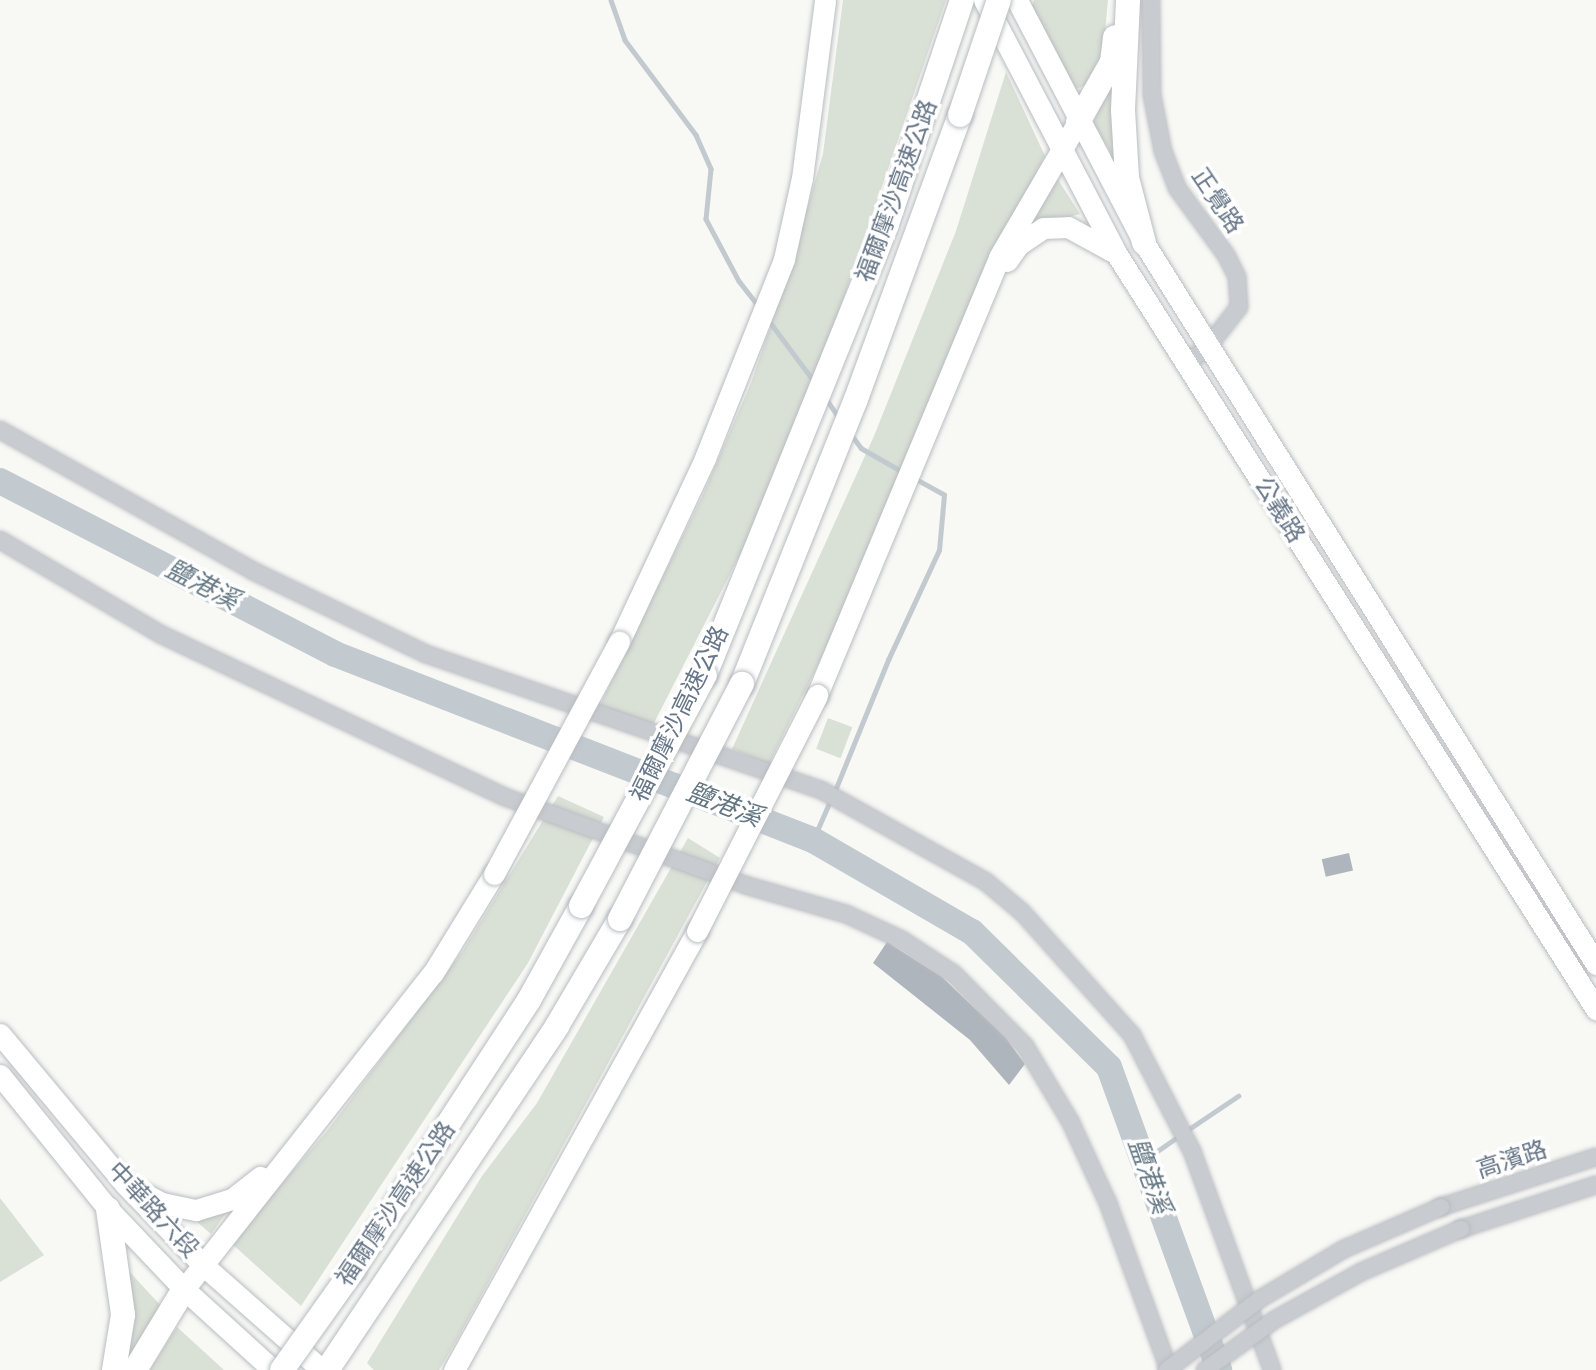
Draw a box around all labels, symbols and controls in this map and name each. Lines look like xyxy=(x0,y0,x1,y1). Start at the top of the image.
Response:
street label: 福爾摩沙高速公路 xyxy=(851,96,943,286)
street label: 正覺路 xyxy=(1185,163,1249,239)
street label: 公義路 xyxy=(1248,472,1310,548)
water label: 鹽港溪 xyxy=(160,553,244,617)
street label: 福爾摩沙高速公路 xyxy=(625,621,735,807)
water label: 鹽港溪 xyxy=(682,776,766,834)
street label: 福爾摩沙高速公路 xyxy=(330,1116,462,1292)
water label: 鹽港溪 xyxy=(1121,1134,1177,1218)
street label: 高濱路 xyxy=(1473,1135,1551,1185)
street label: 中華路六段 xyxy=(102,1156,204,1264)

